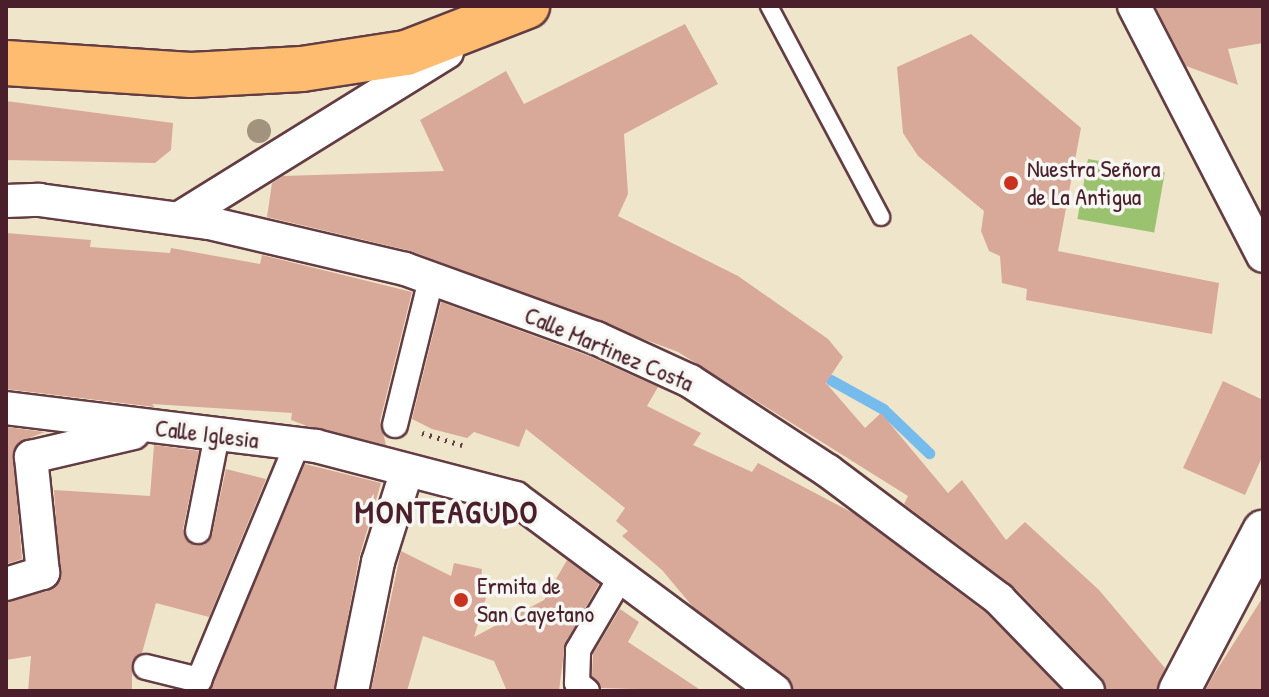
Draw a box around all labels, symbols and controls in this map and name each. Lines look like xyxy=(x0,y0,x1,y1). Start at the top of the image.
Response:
place label: Nuestra Señora de La Antigua xyxy=(1027,155,1160,211)
marker: Nuestra Señora de La Antigua xyxy=(1002,174,1020,192)
street label: Calle Martinez Costa xyxy=(520,300,698,398)
street label: Calle Iglesia xyxy=(154,413,260,455)
district label: MONTEAGUDO xyxy=(355,493,539,531)
place label: Ermita de San Cayetano xyxy=(477,572,594,628)
marker: Ermita de San Cayetano xyxy=(452,591,470,609)

